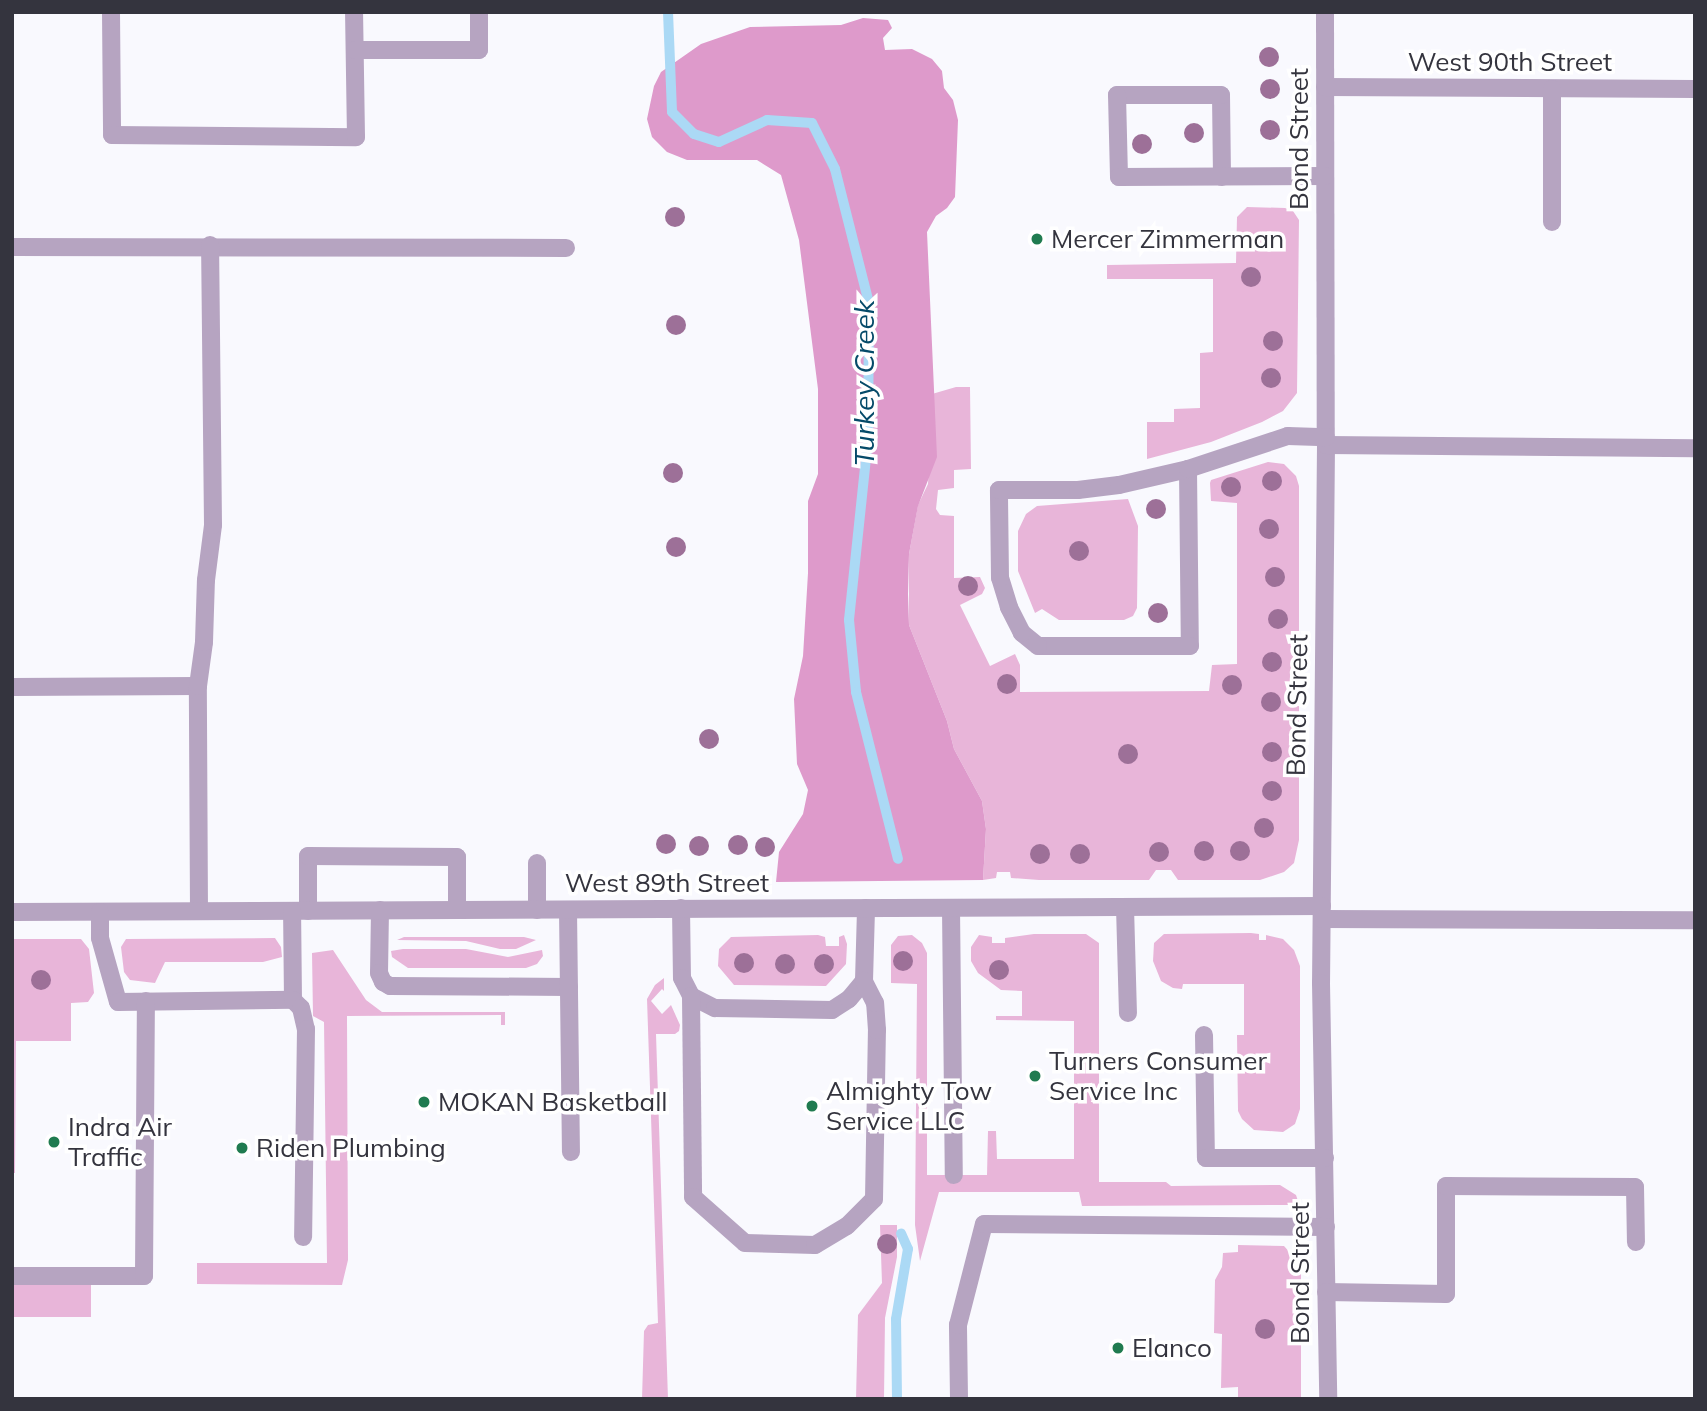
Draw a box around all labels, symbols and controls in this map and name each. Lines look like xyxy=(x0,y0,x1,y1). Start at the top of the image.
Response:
street label: West 90th Street xyxy=(1408,46,1612,78)
street label: Bond Street xyxy=(1283,68,1315,210)
place label: Mercer Zimmerman xyxy=(1051,223,1284,255)
marker: Mercer Zimmerman xyxy=(1029,231,1045,247)
water label: Turkey Creek xyxy=(847,300,881,466)
street label: Bond Street xyxy=(1280,634,1314,776)
street label: West 89th Street xyxy=(565,867,769,899)
place label: Turners Consumer Service Inc xyxy=(1049,1045,1267,1106)
marker: Turners Consumer Service Inc xyxy=(1027,1068,1043,1084)
place label: Almighty Tow Service LLC xyxy=(826,1075,992,1136)
place label: MOKAN Basketball xyxy=(438,1086,668,1118)
marker: MOKAN Basketball xyxy=(416,1094,432,1110)
marker: Almighty Tow Service LLC xyxy=(804,1098,820,1114)
place label: Indra Air Traffic xyxy=(68,1111,172,1172)
place label: Riden Plumbing xyxy=(256,1132,446,1164)
marker: Indra Air Traffic xyxy=(46,1134,62,1150)
marker: Riden Plumbing xyxy=(234,1140,250,1156)
street label: Bond Street xyxy=(1284,1202,1316,1344)
place label: Elanco xyxy=(1132,1332,1212,1364)
marker: Elanco xyxy=(1110,1340,1126,1356)

